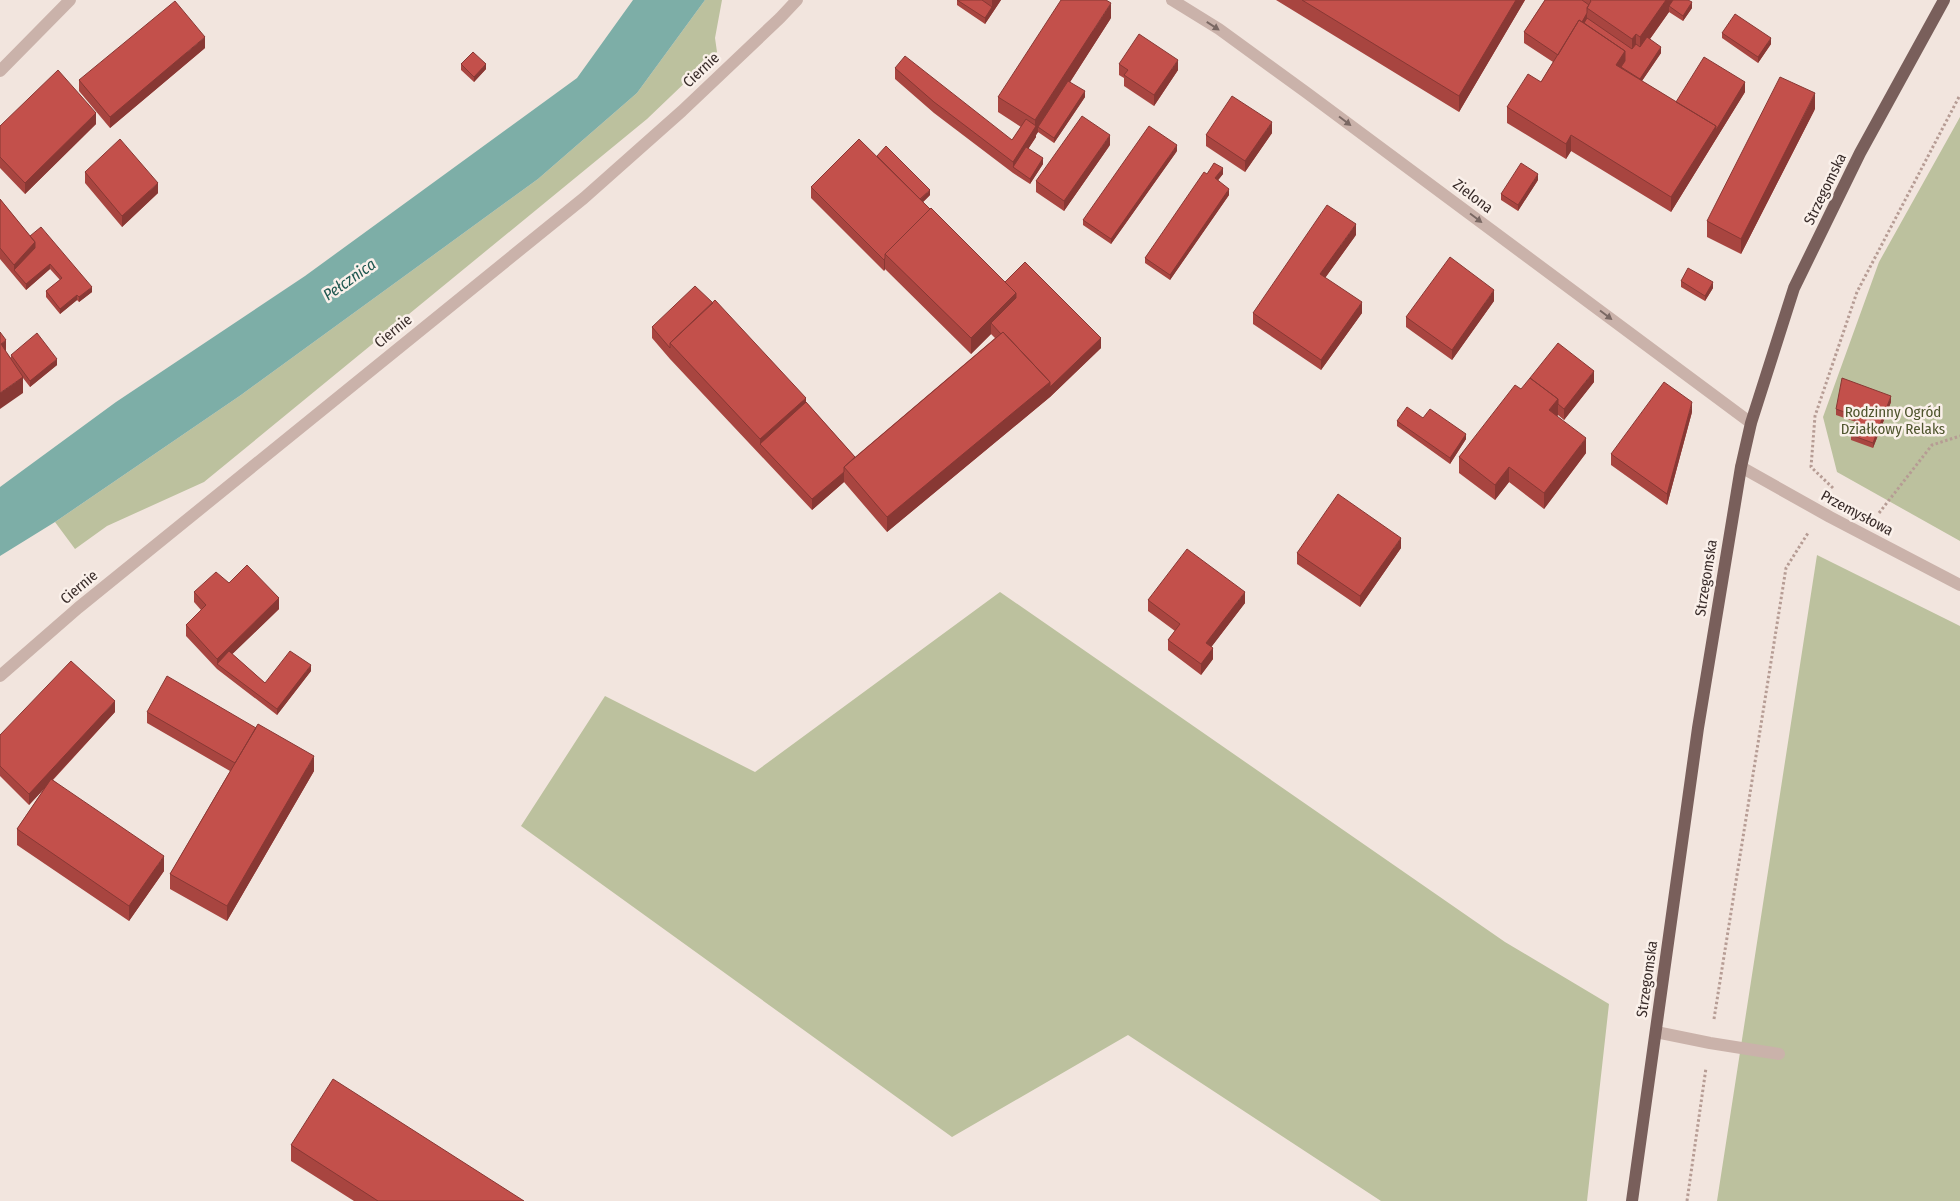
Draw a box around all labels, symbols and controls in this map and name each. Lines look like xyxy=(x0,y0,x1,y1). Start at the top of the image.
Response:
one-way arrow xyxy=(1207,21,1220,31)
street label: Ciernie xyxy=(679,49,723,91)
one-way arrow xyxy=(1338,116,1352,126)
street label: Strzegomska xyxy=(1800,150,1850,228)
street label: Zielona xyxy=(1449,175,1497,217)
one-way arrow xyxy=(1469,213,1482,223)
water label: Pełcznica xyxy=(319,254,379,304)
street label: Ciernie xyxy=(371,310,415,352)
one-way arrow xyxy=(1599,310,1613,320)
park label: Rodzinny Ogród Działkowy Relaks xyxy=(1841,403,1945,438)
street label: Przemysłowa xyxy=(1818,486,1896,540)
street label: Strzegomska xyxy=(1691,538,1721,618)
street label: Ciernie xyxy=(57,566,101,608)
street label: Strzegomska xyxy=(1633,939,1661,1019)

